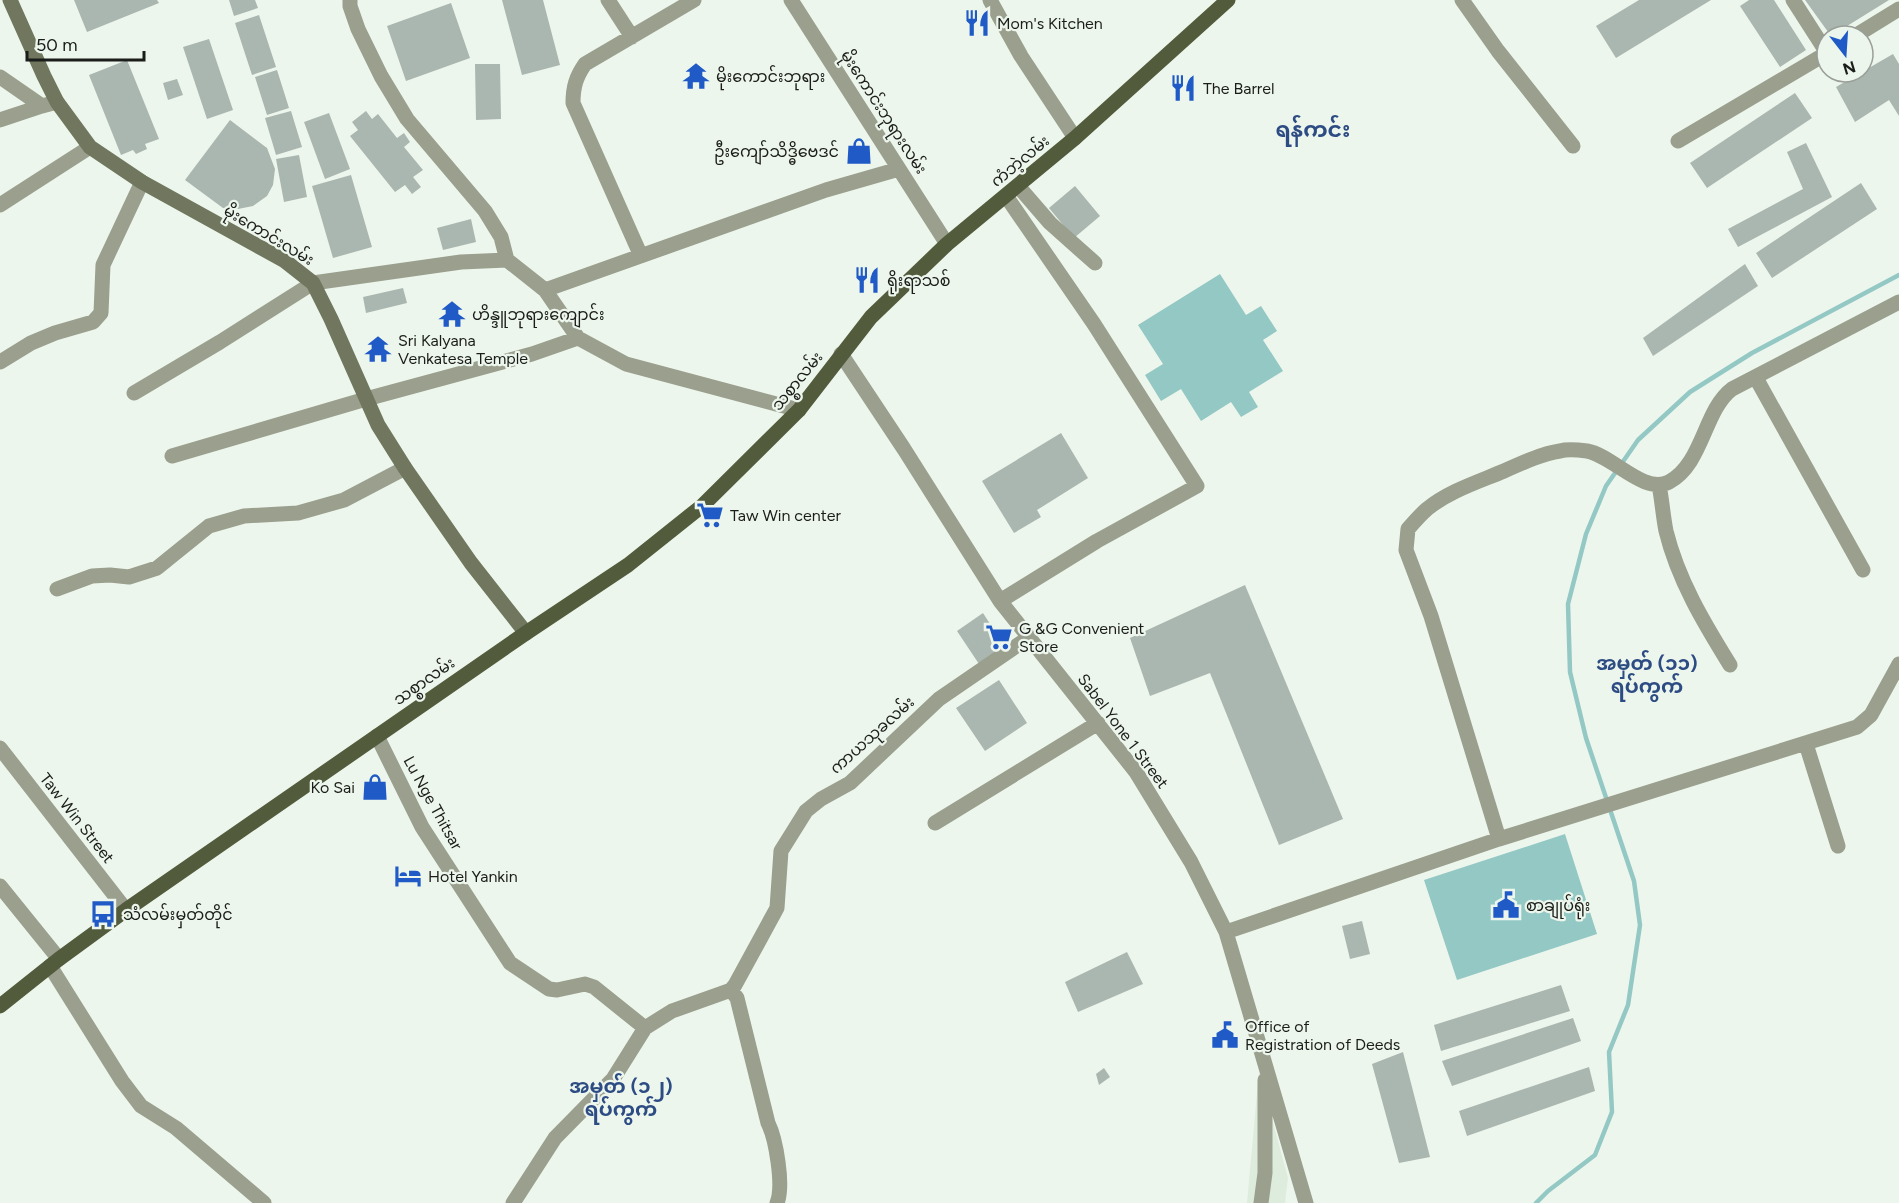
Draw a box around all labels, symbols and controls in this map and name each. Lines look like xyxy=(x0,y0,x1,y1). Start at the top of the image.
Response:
restaurant icon: Mom's Kitchen xyxy=(962,8,992,38)
place label: Mom's Kitchen xyxy=(997,14,1103,33)
scale bar xyxy=(27,24,144,62)
north arrow xyxy=(1815,24,1875,84)
text: 50 m xyxy=(36,34,78,56)
street label: မိုးကောင်းဘုရားလမ်း xyxy=(833,46,933,180)
text: N xyxy=(1841,57,1858,79)
temple icon: မိုးကောင်းဘုရား xyxy=(681,61,711,91)
place label: မိုးကောင်းဘုရား xyxy=(716,65,825,91)
restaurant icon: The Barrel xyxy=(1168,73,1198,103)
place label: The Barrel xyxy=(1203,79,1274,98)
district label: ရန်ကင်း xyxy=(1275,114,1351,147)
street label: ကံဘဲ့လမ်း xyxy=(986,130,1054,192)
shop icon: ဦးကျော်သိဒ္ဓိဗေဒင် xyxy=(844,136,874,166)
place label: ဦးကျော်သိဒ္ဓိဗေဒင် xyxy=(714,140,839,165)
street label: မိုးကောင်းလမ်း xyxy=(218,199,319,274)
restaurant icon: ရိုးရာသစ် xyxy=(852,265,882,295)
place label: ရိုးရာသစ် xyxy=(887,269,951,295)
temple icon: ဟိန္ဒူဘုရားကျောင်း xyxy=(437,299,467,329)
place label: ဟိန္ဒူဘုရားကျောင်း xyxy=(472,303,604,329)
place label: Sri Kalyana Venkatesa Temple xyxy=(398,331,528,368)
temple icon: Sri Kalyana Venkatesa Temple xyxy=(363,334,393,364)
street label: သစ္စာလမ်း xyxy=(766,346,830,417)
supermarket icon: Taw Win center xyxy=(695,500,725,530)
place label: Taw Win center xyxy=(730,506,841,525)
place label: G &G Convenient Store xyxy=(1019,619,1144,656)
supermarket icon: G &G Convenient Store xyxy=(984,622,1014,652)
district label: အမှတ် (၁၁) ရပ်ကွက် xyxy=(1596,650,1698,702)
street label: သစ္စာလမ်း xyxy=(389,651,461,713)
street label: Sabel Yone 1 Street xyxy=(1074,670,1172,792)
street label: ကာယသုခလမ်း xyxy=(825,691,921,781)
street label: Lu Nge Thitsar xyxy=(399,753,467,854)
street label: Taw Win Street xyxy=(36,769,118,867)
shop icon: Ko Sai xyxy=(360,772,390,802)
place label: Ko Sai xyxy=(310,778,355,797)
hotel icon: Hotel Yankin xyxy=(393,861,423,891)
place label: Hotel Yankin xyxy=(428,867,518,886)
public building icon: စာချုပ်ရုံး xyxy=(1491,890,1521,920)
place label: စာချုပ်ရုံး xyxy=(1526,894,1590,920)
bus stop icon: သံလမ်းမှတ်တိုင် xyxy=(88,899,118,929)
place label: သံလမ်းမှတ်တိုင် xyxy=(123,903,233,929)
place label: Office of Registration of Deeds xyxy=(1245,1017,1400,1054)
public building icon: Office of Registration of Deeds xyxy=(1210,1020,1240,1050)
district label: အမှတ် (၁၂) ရပ်ကွက် xyxy=(569,1073,673,1125)

